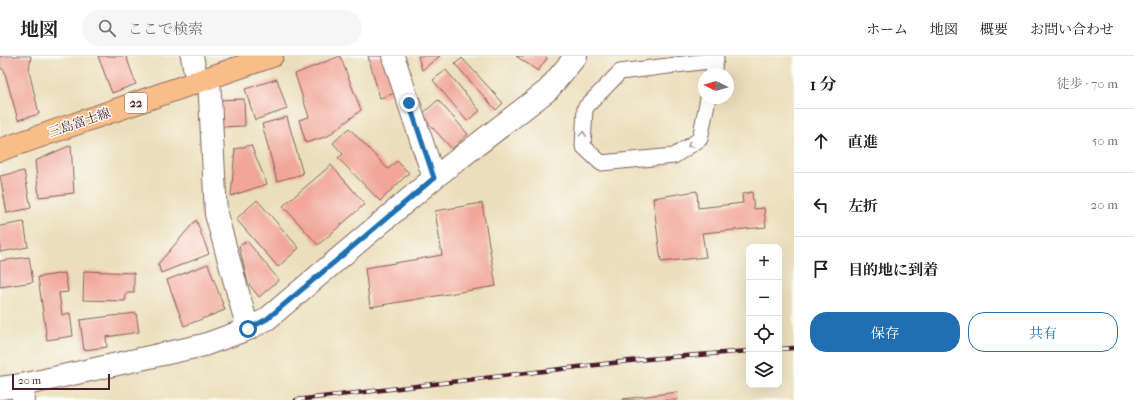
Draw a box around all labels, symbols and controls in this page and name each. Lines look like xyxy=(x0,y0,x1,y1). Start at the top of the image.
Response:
search box xyxy=(82,10,362,46)
icon: search xyxy=(96,17,118,39)
text: 地図 xyxy=(20,19,58,41)
text: ここで検索 xyxy=(128,20,203,38)
text: ホーム xyxy=(866,21,908,38)
text: 地図 xyxy=(930,21,958,38)
text: 概要 xyxy=(980,21,1008,38)
text: お問い合わせ xyxy=(1030,21,1114,38)
north arrow xyxy=(698,68,734,104)
text: 1 分 xyxy=(810,74,837,94)
text: 徒歩 · 70 m xyxy=(1057,76,1118,91)
road number: 22 xyxy=(125,93,147,113)
route end xyxy=(400,94,418,112)
street label: 三島富士線 xyxy=(46,105,112,140)
icon: ahead xyxy=(810,130,832,152)
one-way arrow xyxy=(579,131,588,137)
text: 直進 xyxy=(848,133,878,151)
text: 50 m xyxy=(1092,133,1118,148)
one-way arrow xyxy=(688,140,695,147)
icon: left xyxy=(810,194,832,216)
text: 左折 xyxy=(848,197,878,215)
text: 20 m xyxy=(1091,197,1118,212)
map controls xyxy=(746,244,782,388)
button: + xyxy=(746,244,782,280)
icon: arrive xyxy=(810,258,832,280)
text: 目的地に到着 xyxy=(848,261,938,279)
button: − xyxy=(746,280,782,316)
button: 保存 xyxy=(810,312,960,352)
button: 共有 xyxy=(968,312,1118,352)
button: locate xyxy=(746,316,782,352)
route start xyxy=(239,320,257,338)
button: layers xyxy=(746,352,782,388)
scale bar xyxy=(12,372,110,391)
text: 20 m xyxy=(18,374,41,387)

